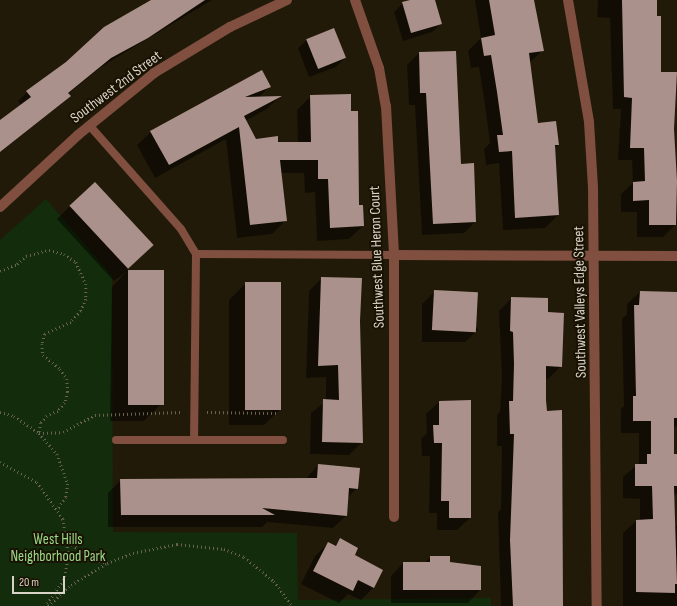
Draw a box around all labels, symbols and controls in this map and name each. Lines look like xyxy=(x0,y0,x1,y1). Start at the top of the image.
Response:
street label: Southwest 2nd Street xyxy=(67,47,165,127)
street label: Southwest Blue Heron Court xyxy=(366,186,388,328)
street label: Southwest Valleys Edge Street xyxy=(570,226,590,378)
park label: West Hills Neighborhood Park xyxy=(10,530,106,565)
scale bar xyxy=(14,568,67,594)
text: 20 m xyxy=(19,575,39,590)

